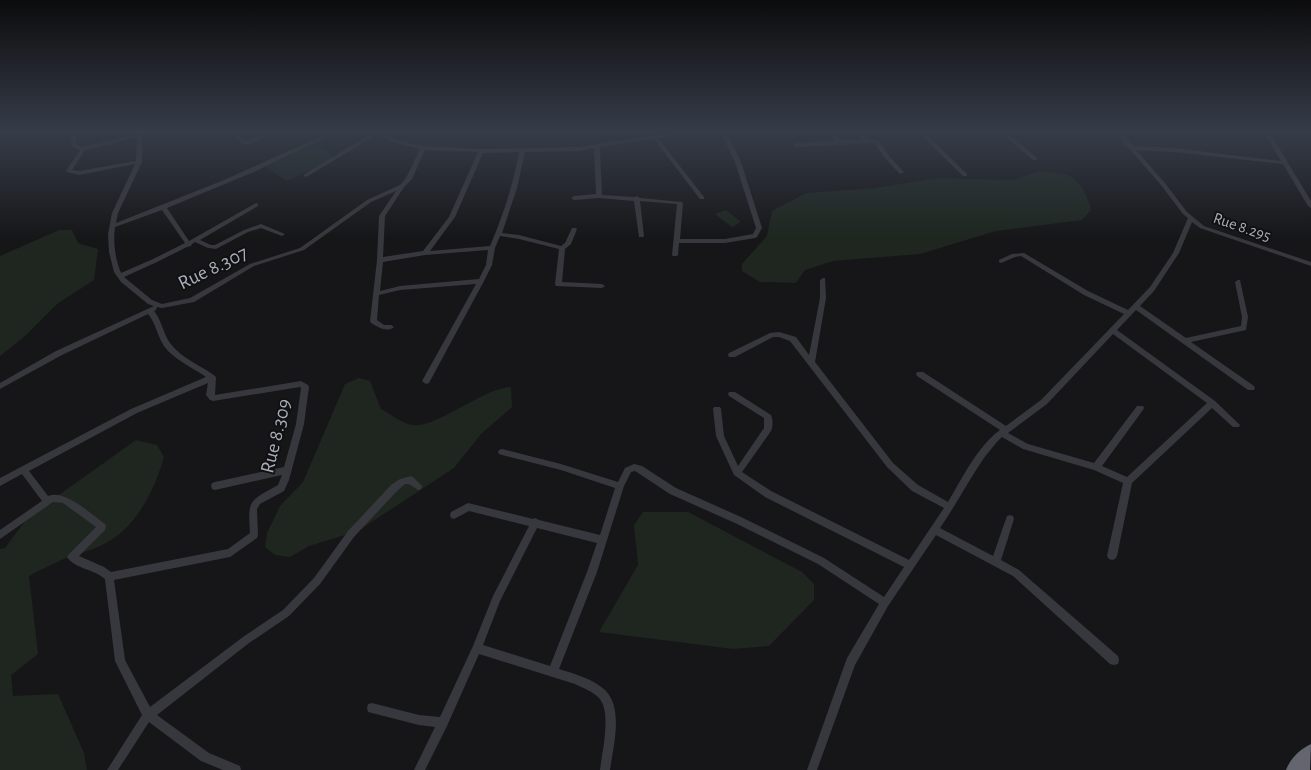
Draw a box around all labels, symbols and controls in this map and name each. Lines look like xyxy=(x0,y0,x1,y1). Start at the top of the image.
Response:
street label: Rue 8.295 xyxy=(1211,210,1273,244)
street label: Rue 8.307 xyxy=(175,243,251,293)
street label: Rue 8.309 xyxy=(257,397,295,475)

